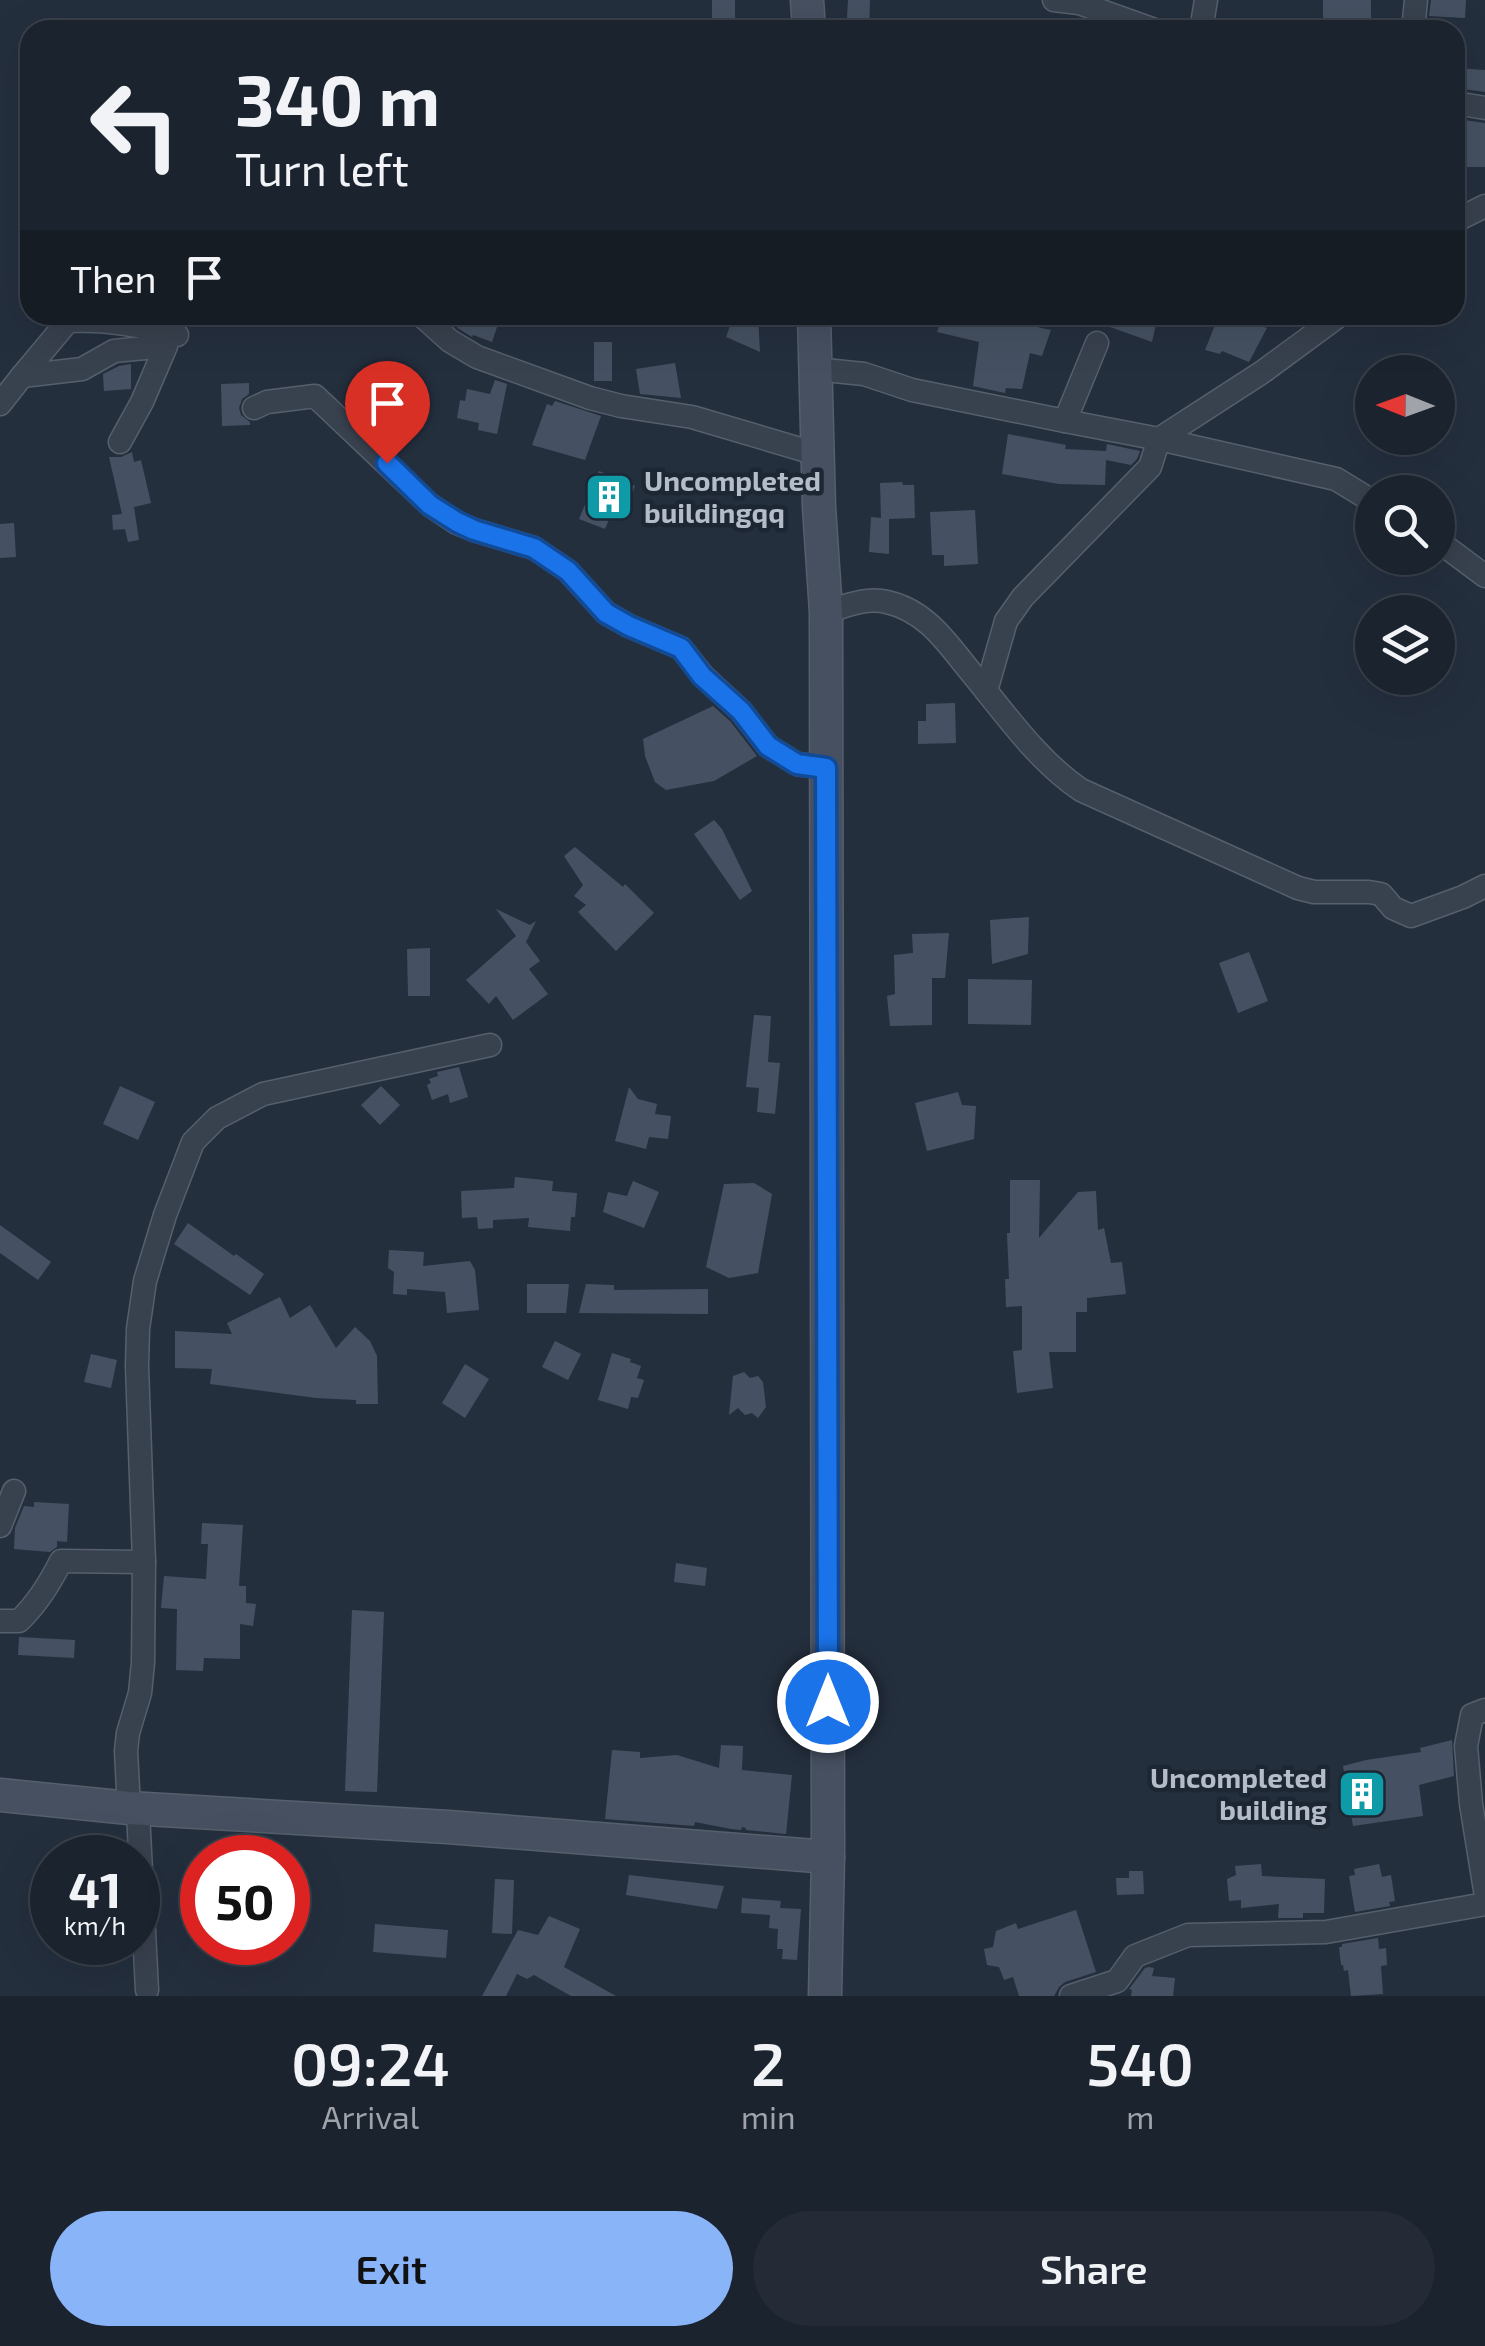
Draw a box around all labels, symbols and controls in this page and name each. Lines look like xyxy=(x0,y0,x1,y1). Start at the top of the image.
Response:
text: 340 m xyxy=(235,56,440,140)
icon: left xyxy=(70,60,200,190)
text: Turn left xyxy=(235,141,409,195)
icon: arrive xyxy=(177,250,232,305)
text: Then xyxy=(70,255,157,301)
north arrow xyxy=(1355,355,1455,455)
map controls xyxy=(1355,355,1455,695)
pin xyxy=(345,361,430,464)
icon: arrive xyxy=(360,376,415,431)
place label: Uncompleted buildingqq xyxy=(644,463,821,529)
building icon: Uncompleted buildingqq xyxy=(583,471,635,523)
button: search xyxy=(1355,475,1455,575)
button: layers xyxy=(1355,595,1455,695)
position arrow xyxy=(776,1650,880,1754)
place label: Uncompleted building xyxy=(1150,1760,1327,1826)
building icon: Uncompleted building xyxy=(1336,1768,1388,1820)
speed limit sign: 50 xyxy=(180,1835,310,1965)
text: 41 xyxy=(68,1858,122,1918)
text: km/h xyxy=(64,1910,126,1940)
text: 09:24 xyxy=(291,2026,450,2098)
text: 2 xyxy=(751,2026,785,2098)
text: 540 xyxy=(1086,2026,1194,2098)
text: Arrival xyxy=(322,2097,419,2135)
text: min xyxy=(741,2097,796,2135)
text: m xyxy=(1126,2097,1154,2135)
button: Exit xyxy=(50,2211,733,2326)
button: Share xyxy=(753,2211,1435,2326)

